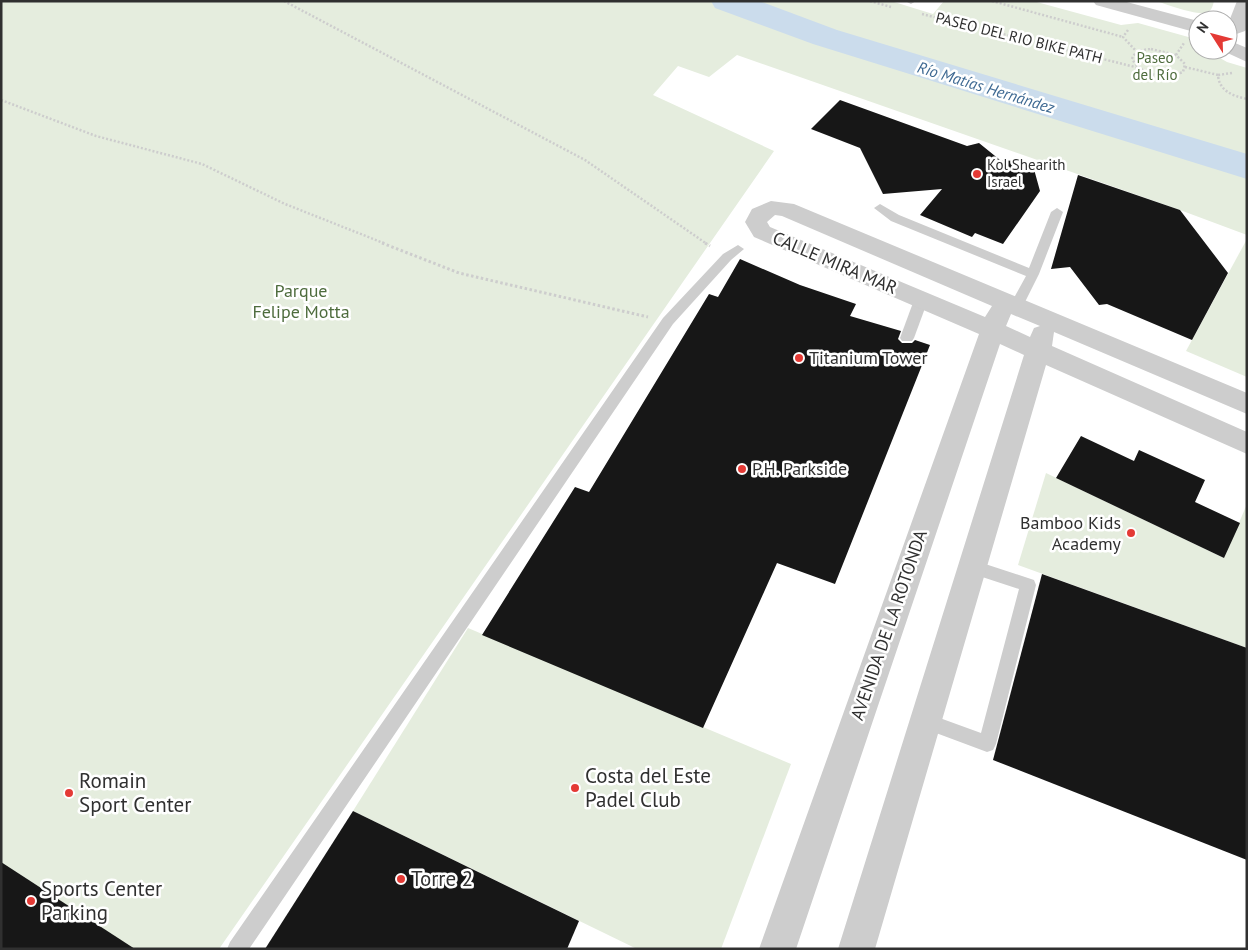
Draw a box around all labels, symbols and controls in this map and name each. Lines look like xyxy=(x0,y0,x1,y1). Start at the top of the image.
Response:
street label: PASEO DEL RIO BIKE PATH xyxy=(934,8,1104,67)
north arrow xyxy=(1188,10,1238,60)
text: N xyxy=(1192,18,1212,36)
park label: Paseo del Río xyxy=(1133,48,1177,84)
water label: Río Matías Hernández xyxy=(915,57,1058,118)
place label: Kol Shearith Israel xyxy=(987,155,1066,191)
marker: Kol Shearith Israel xyxy=(971,168,983,180)
street label: CALLE MIRA MAR xyxy=(769,226,901,299)
park label: Parque Felipe Motta xyxy=(252,279,350,323)
place label: Titanium Tower xyxy=(809,346,928,369)
marker: Titanium Tower xyxy=(793,352,805,364)
place label: P.H. Parkside xyxy=(752,457,847,480)
marker: P.H. Parkside xyxy=(736,463,748,475)
place label: Bamboo Kids Academy xyxy=(1020,511,1122,555)
street label: AVENIDA DE LA ROTONDA xyxy=(845,526,932,723)
marker: Bamboo Kids Academy xyxy=(1125,527,1137,539)
place label: Costa del Este Padel Club xyxy=(585,762,711,813)
place label: Romain Sport Center xyxy=(79,767,191,818)
marker: Costa del Este Padel Club xyxy=(569,782,581,794)
marker: Romain Sport Center xyxy=(63,787,75,799)
place label: Torre 2 xyxy=(411,865,473,892)
marker: Torre 2 xyxy=(395,873,407,885)
place label: Sports Center Parking xyxy=(41,875,162,926)
marker: Sports Center Parking xyxy=(25,895,37,907)

